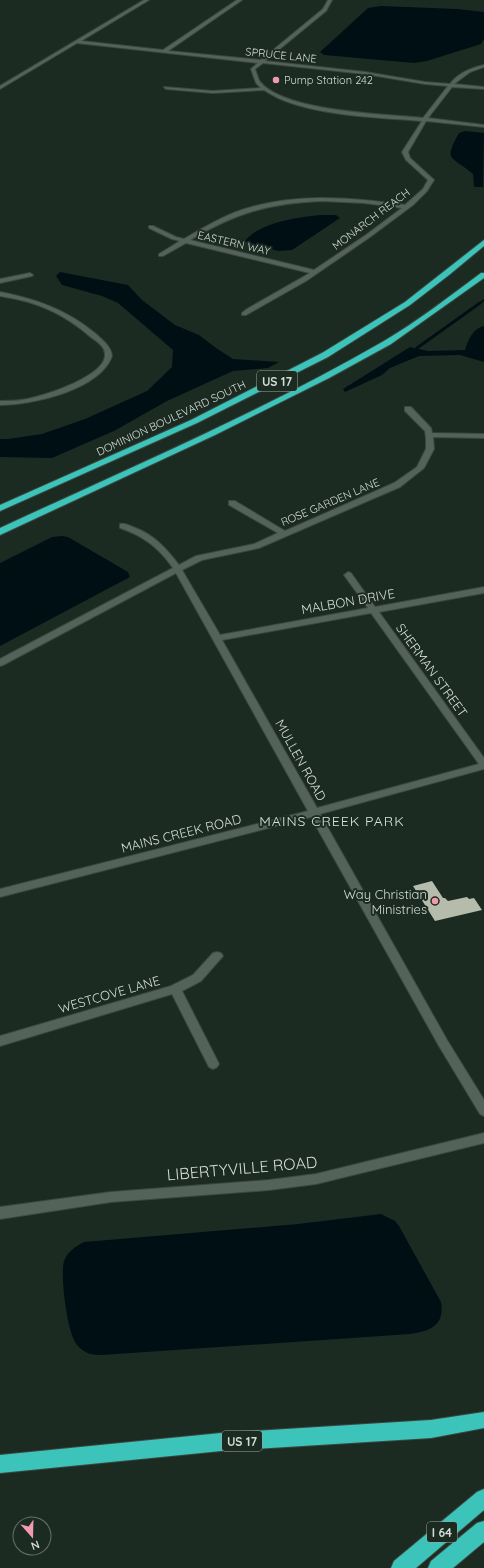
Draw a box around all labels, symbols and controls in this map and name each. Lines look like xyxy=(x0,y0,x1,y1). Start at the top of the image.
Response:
street label: SPRUCE LANE xyxy=(245,44,317,66)
place label: Pump Station 242 xyxy=(284,73,373,87)
marker: Pump Station 242 xyxy=(271,75,281,85)
street label: MONARCH REACH xyxy=(329,185,413,253)
street label: EASTERN WAY xyxy=(196,228,272,258)
road number: US 17 xyxy=(257,371,297,391)
street label: DOMINION BOULEVARD SOUTH xyxy=(94,377,248,459)
street label: ROSE GARDEN LANE xyxy=(279,475,381,529)
street label: MALBON DRIVE xyxy=(300,585,396,617)
street label: SHERMAN STREET xyxy=(393,620,471,720)
street label: MULLEN ROAD xyxy=(272,717,330,803)
street label: MAINS CREEK ROAD xyxy=(119,810,243,856)
district label: MAINS CREEK PARK xyxy=(259,812,405,830)
place label: Way Christian Ministries xyxy=(343,886,427,917)
marker: Way Christian Ministries xyxy=(430,896,440,906)
street label: WESTCOVE LANE xyxy=(56,972,162,1016)
street label: LIBERTYVILLE ROAD xyxy=(166,1151,318,1185)
road number: US 17 xyxy=(222,1431,262,1451)
north arrow xyxy=(12,1516,52,1556)
road number: I 64 xyxy=(427,1522,457,1542)
text: N xyxy=(29,1537,42,1553)

